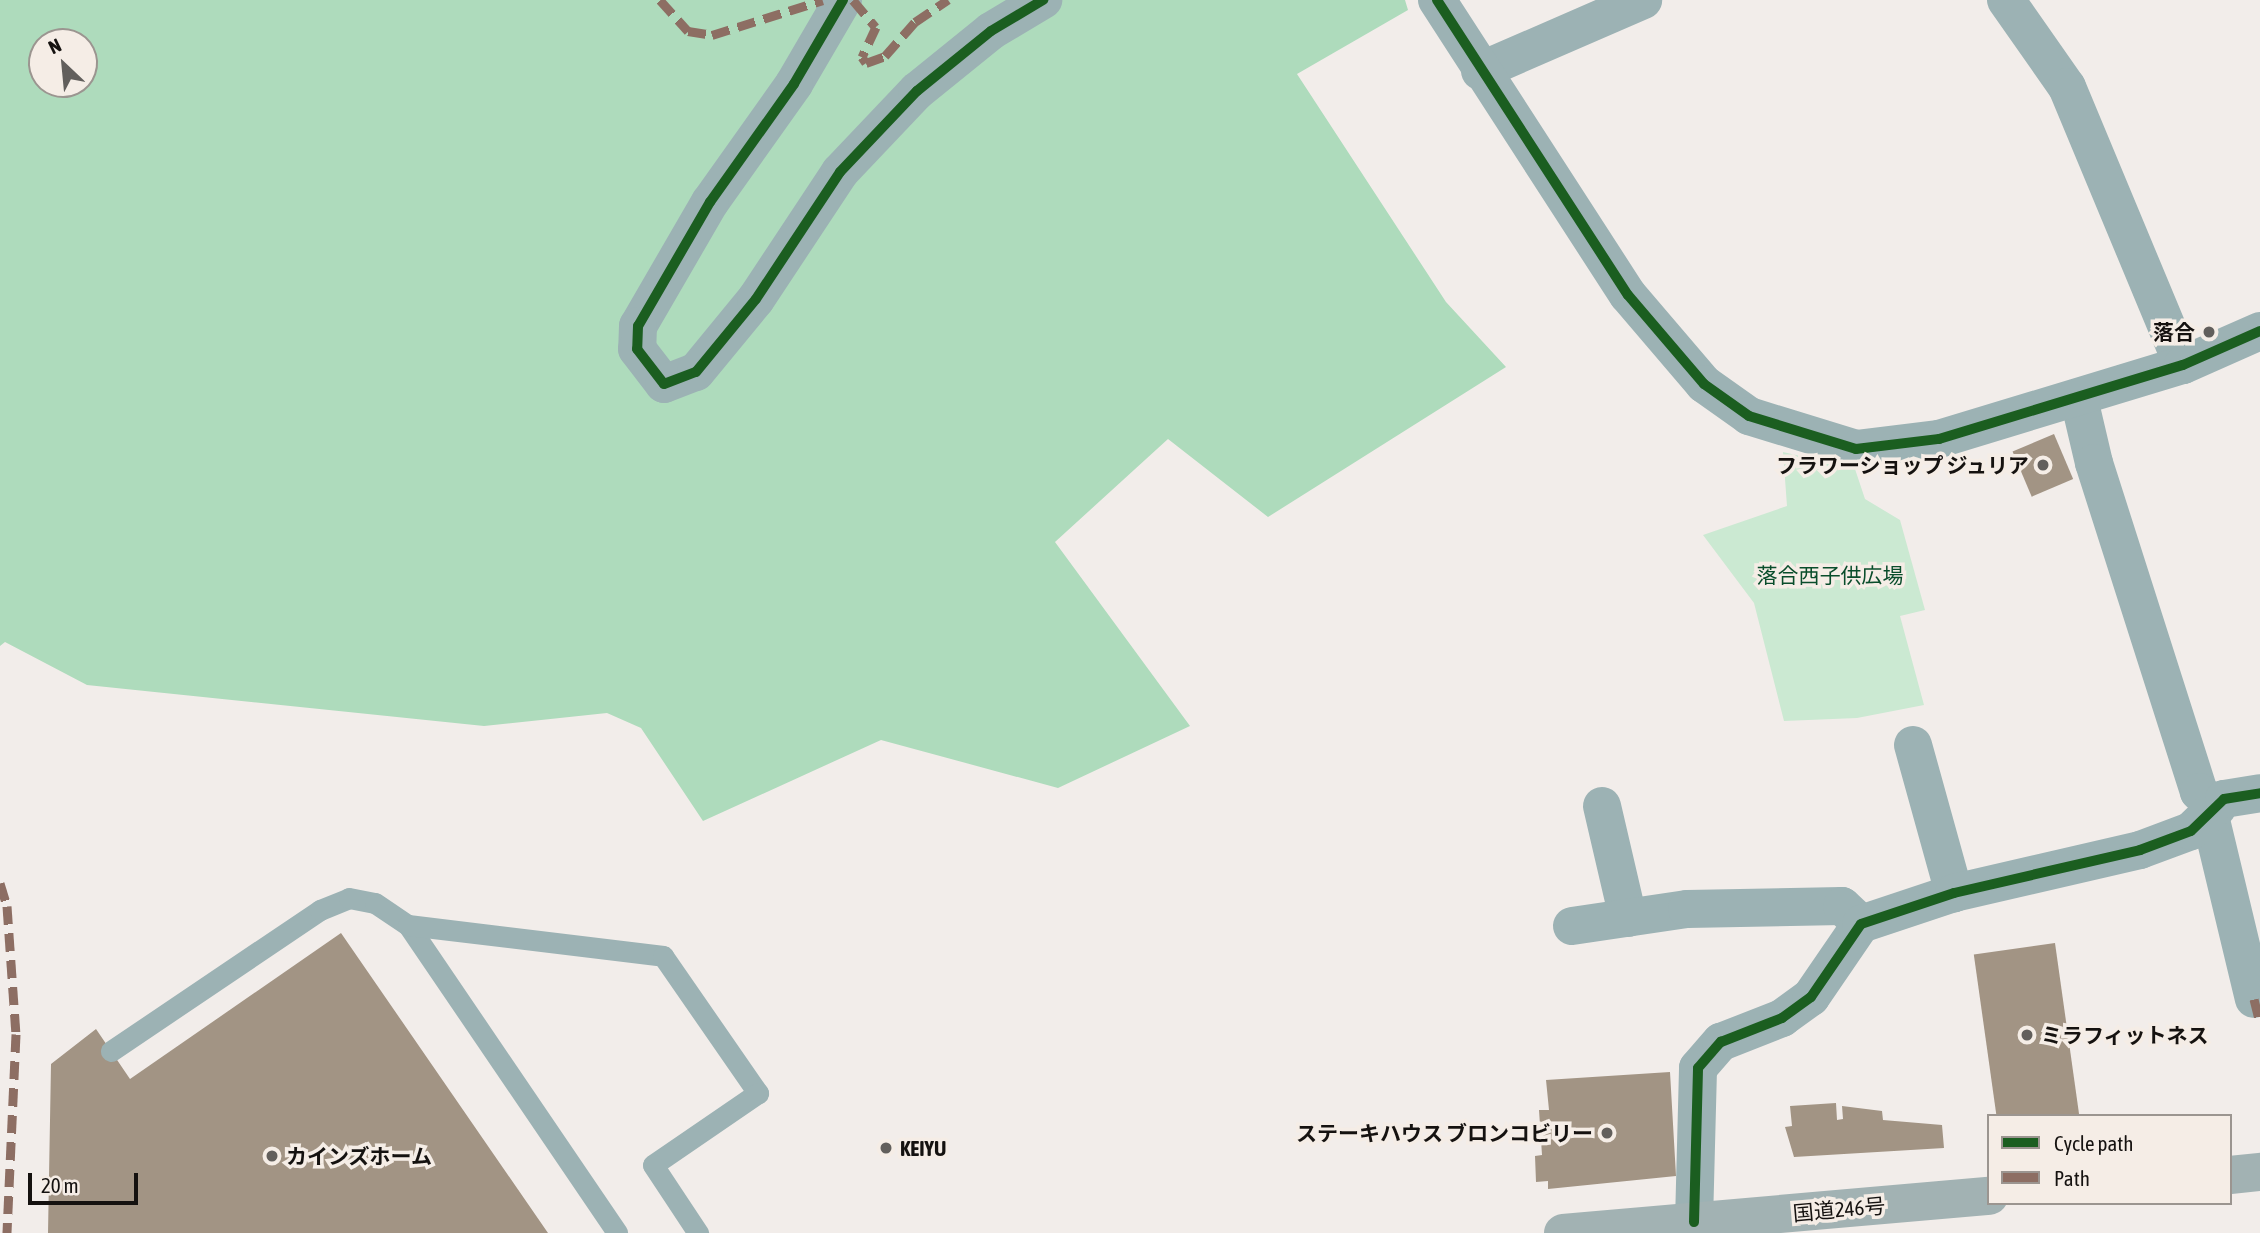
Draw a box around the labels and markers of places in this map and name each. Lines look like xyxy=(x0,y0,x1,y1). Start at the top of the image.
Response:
place label: 落合 xyxy=(2153,319,2195,345)
marker: 落合 xyxy=(2201,324,2217,340)
place label: フラワーショップ ジュリア xyxy=(1774,452,2029,478)
marker: フラワーショップ ジュリア xyxy=(2035,457,2051,473)
place label: ミラフィットネス xyxy=(2041,1022,2209,1048)
marker: ミラフィットネス xyxy=(2019,1027,2035,1043)
place label: ステーキハウス ブロンコビリー xyxy=(1296,1120,1593,1146)
marker: ステーキハウス ブロンコビリー xyxy=(1599,1125,1615,1141)
place label: KEIYU xyxy=(900,1135,946,1161)
marker: KEIYU xyxy=(878,1140,894,1156)
place label: カインズホーム xyxy=(286,1143,433,1169)
marker: カインズホーム xyxy=(264,1148,280,1164)

